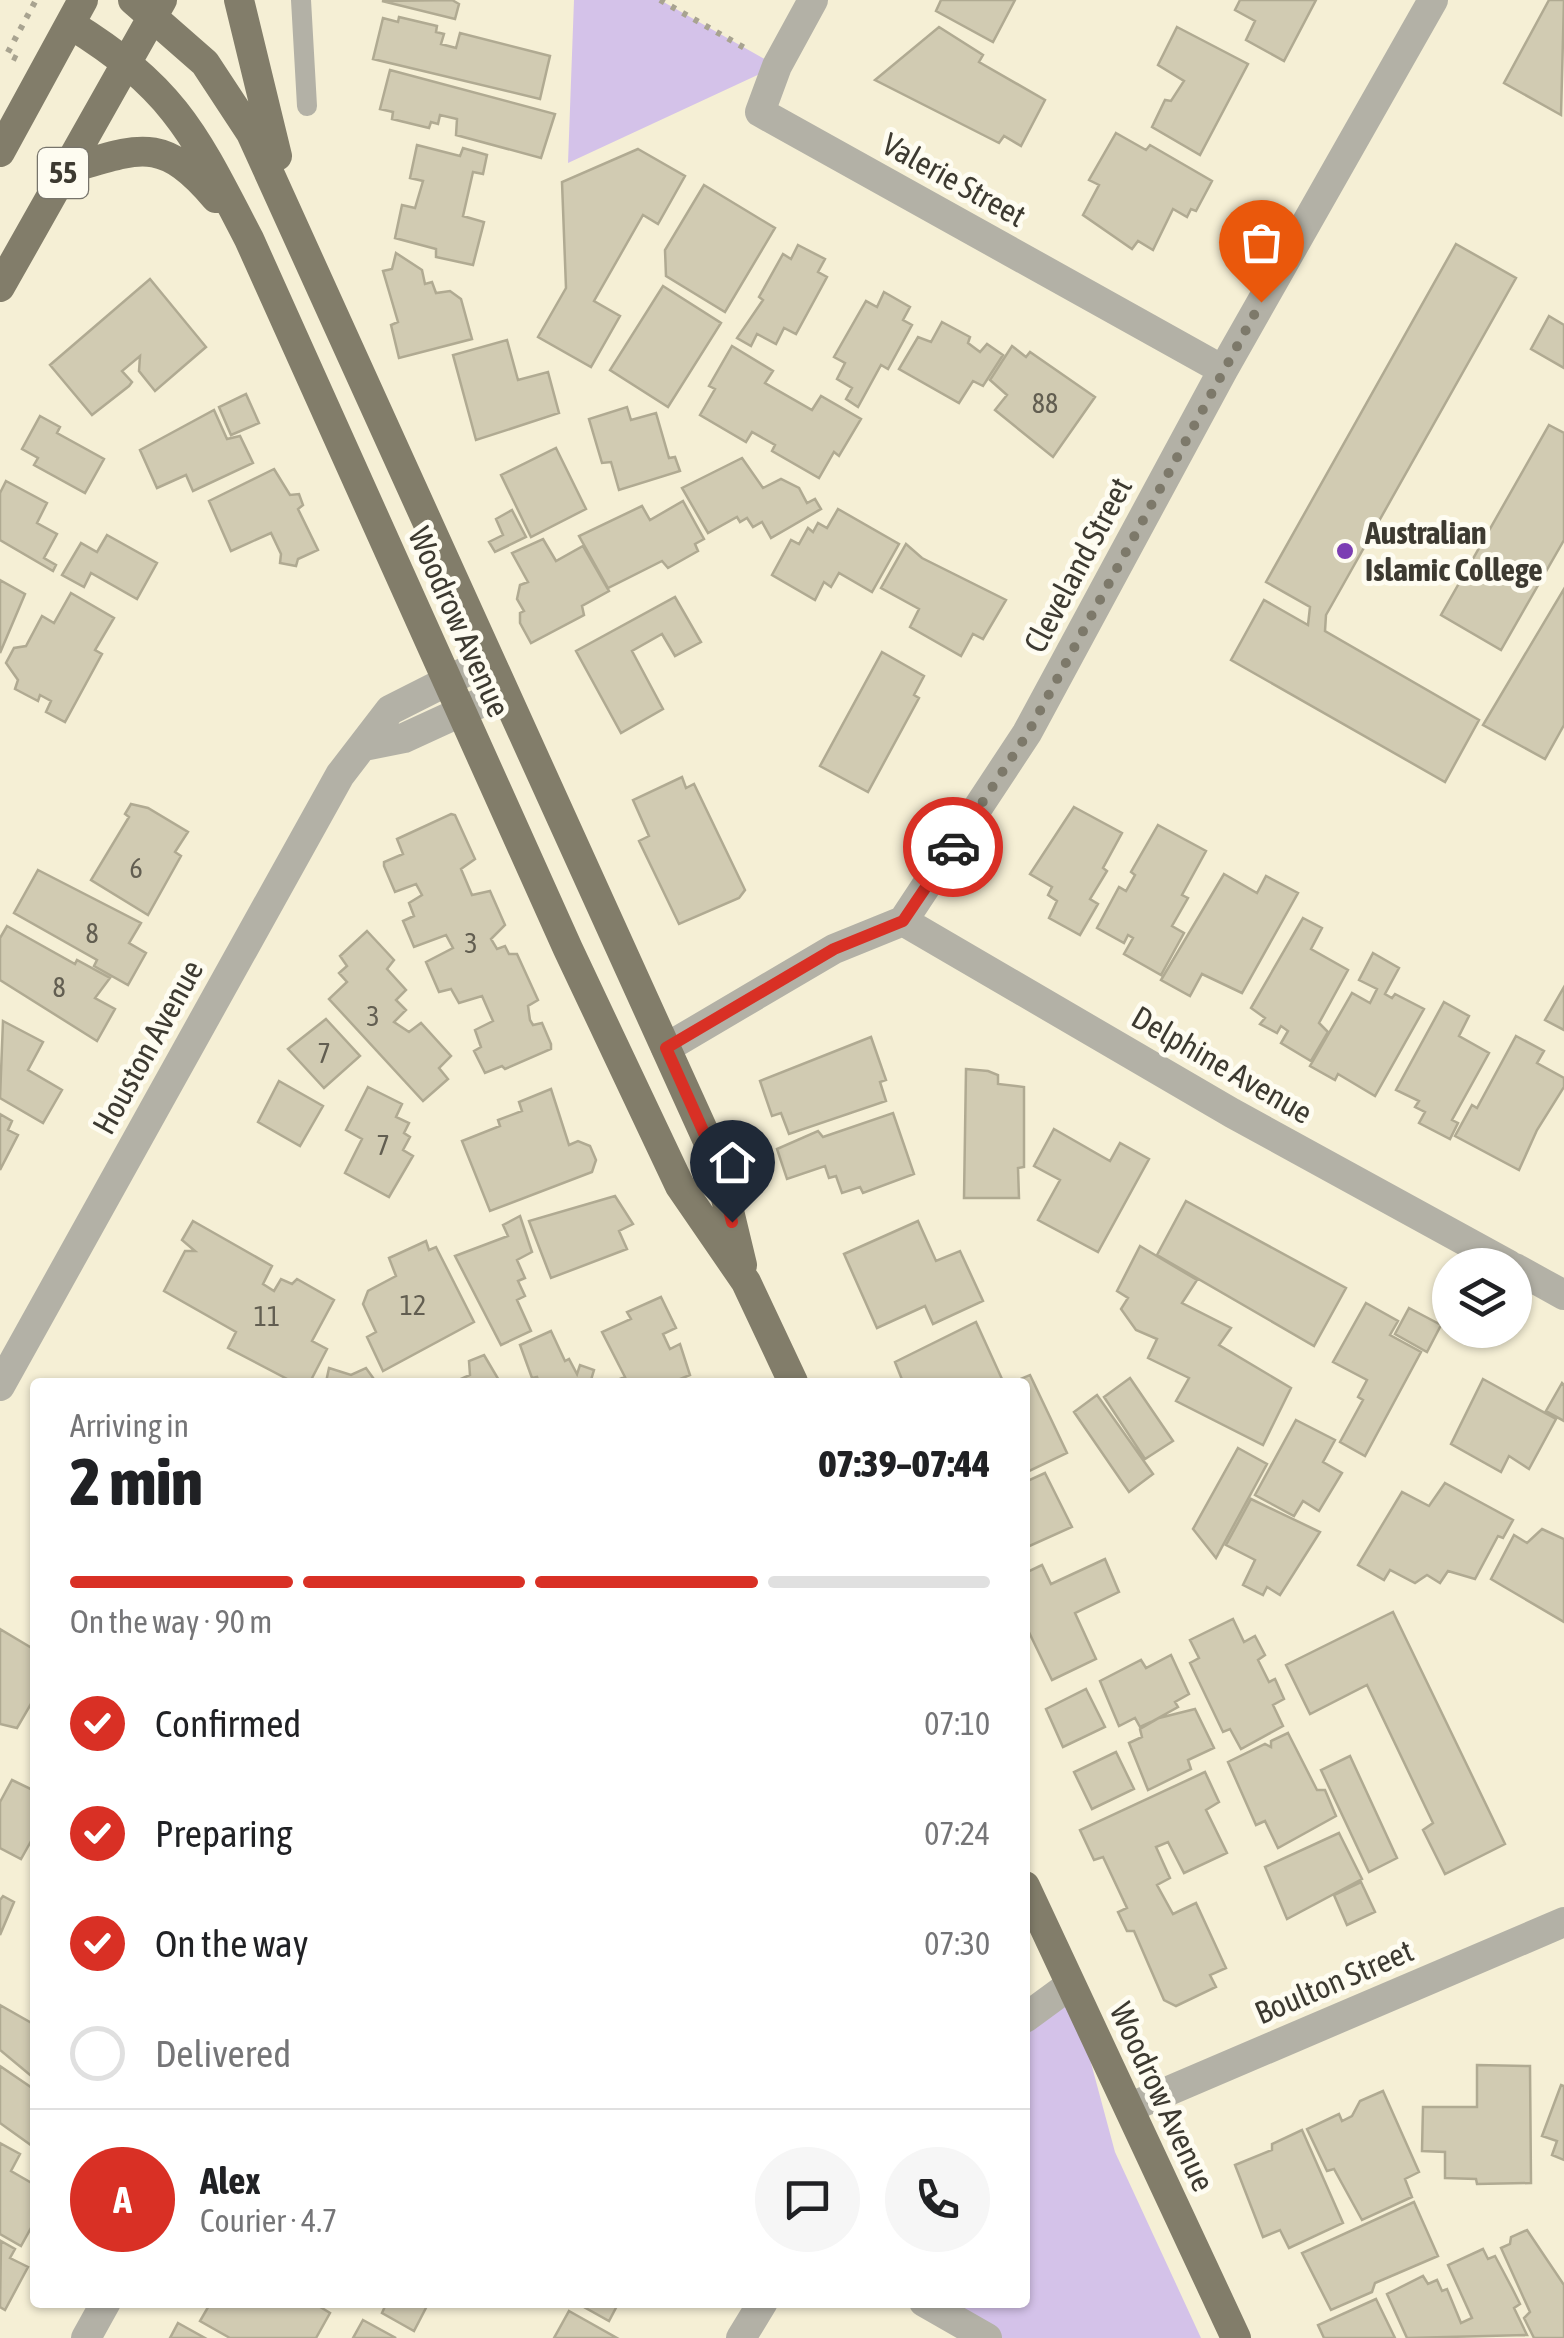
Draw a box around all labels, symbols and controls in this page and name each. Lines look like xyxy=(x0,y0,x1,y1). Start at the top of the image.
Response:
street label: Valerie Street xyxy=(876,125,1032,234)
road number: 55 xyxy=(38,148,88,198)
pin xyxy=(1219,200,1304,303)
icon: bag xyxy=(1234,215,1289,270)
house number: 88 xyxy=(1032,387,1058,419)
street label: Cleveland Street xyxy=(1016,471,1139,659)
place label: Australian Islamic College xyxy=(1364,514,1543,588)
street label: Woodrow Avenue xyxy=(401,521,518,722)
marker: Australian Islamic College xyxy=(1334,540,1356,562)
courier xyxy=(903,797,1003,897)
icon: car xyxy=(926,820,981,875)
house number: 6 xyxy=(129,852,143,884)
house number: 8 xyxy=(85,917,99,949)
house number: 3 xyxy=(464,927,478,959)
street label: Houston Avenue xyxy=(85,953,210,1140)
house number: 8 xyxy=(52,971,66,1003)
street label: Delphine Avenue xyxy=(1126,998,1319,1131)
house number: 3 xyxy=(366,1000,380,1032)
house number: 7 xyxy=(317,1037,331,1069)
pin xyxy=(690,1120,775,1223)
house number: 7 xyxy=(376,1129,390,1161)
icon: home xyxy=(705,1135,760,1190)
map controls xyxy=(1432,1248,1532,1348)
button: layers xyxy=(1432,1248,1532,1348)
house number: 12 xyxy=(400,1289,426,1321)
house number: 11 xyxy=(254,1300,280,1332)
text: Arriving in xyxy=(70,1407,189,1444)
text: 07:39–07:44 xyxy=(818,1442,990,1485)
text: 2 min xyxy=(70,1444,203,1519)
text: On the way · 90 m xyxy=(70,1603,272,1640)
icon: check xyxy=(70,1696,125,1751)
text: Confirmed xyxy=(155,1702,301,1745)
text: 07:10 xyxy=(924,1705,990,1742)
icon: check xyxy=(70,1806,125,1861)
text: Preparing xyxy=(155,1812,293,1855)
text: 07:24 xyxy=(924,1815,990,1852)
icon: check xyxy=(70,1916,125,1971)
text: On the way xyxy=(155,1922,308,1965)
text: 07:30 xyxy=(924,1925,990,1962)
street label: Boulton Street xyxy=(1249,1932,1418,2031)
street label: Woodrow Avenue xyxy=(1103,1997,1222,2197)
text: Delivered xyxy=(155,2032,291,2075)
button: chat xyxy=(755,2147,860,2252)
button: phone xyxy=(885,2147,990,2252)
text: Alex xyxy=(200,2159,261,2202)
text: A xyxy=(113,2178,132,2221)
text: Courier · 4.7 xyxy=(200,2202,337,2239)

